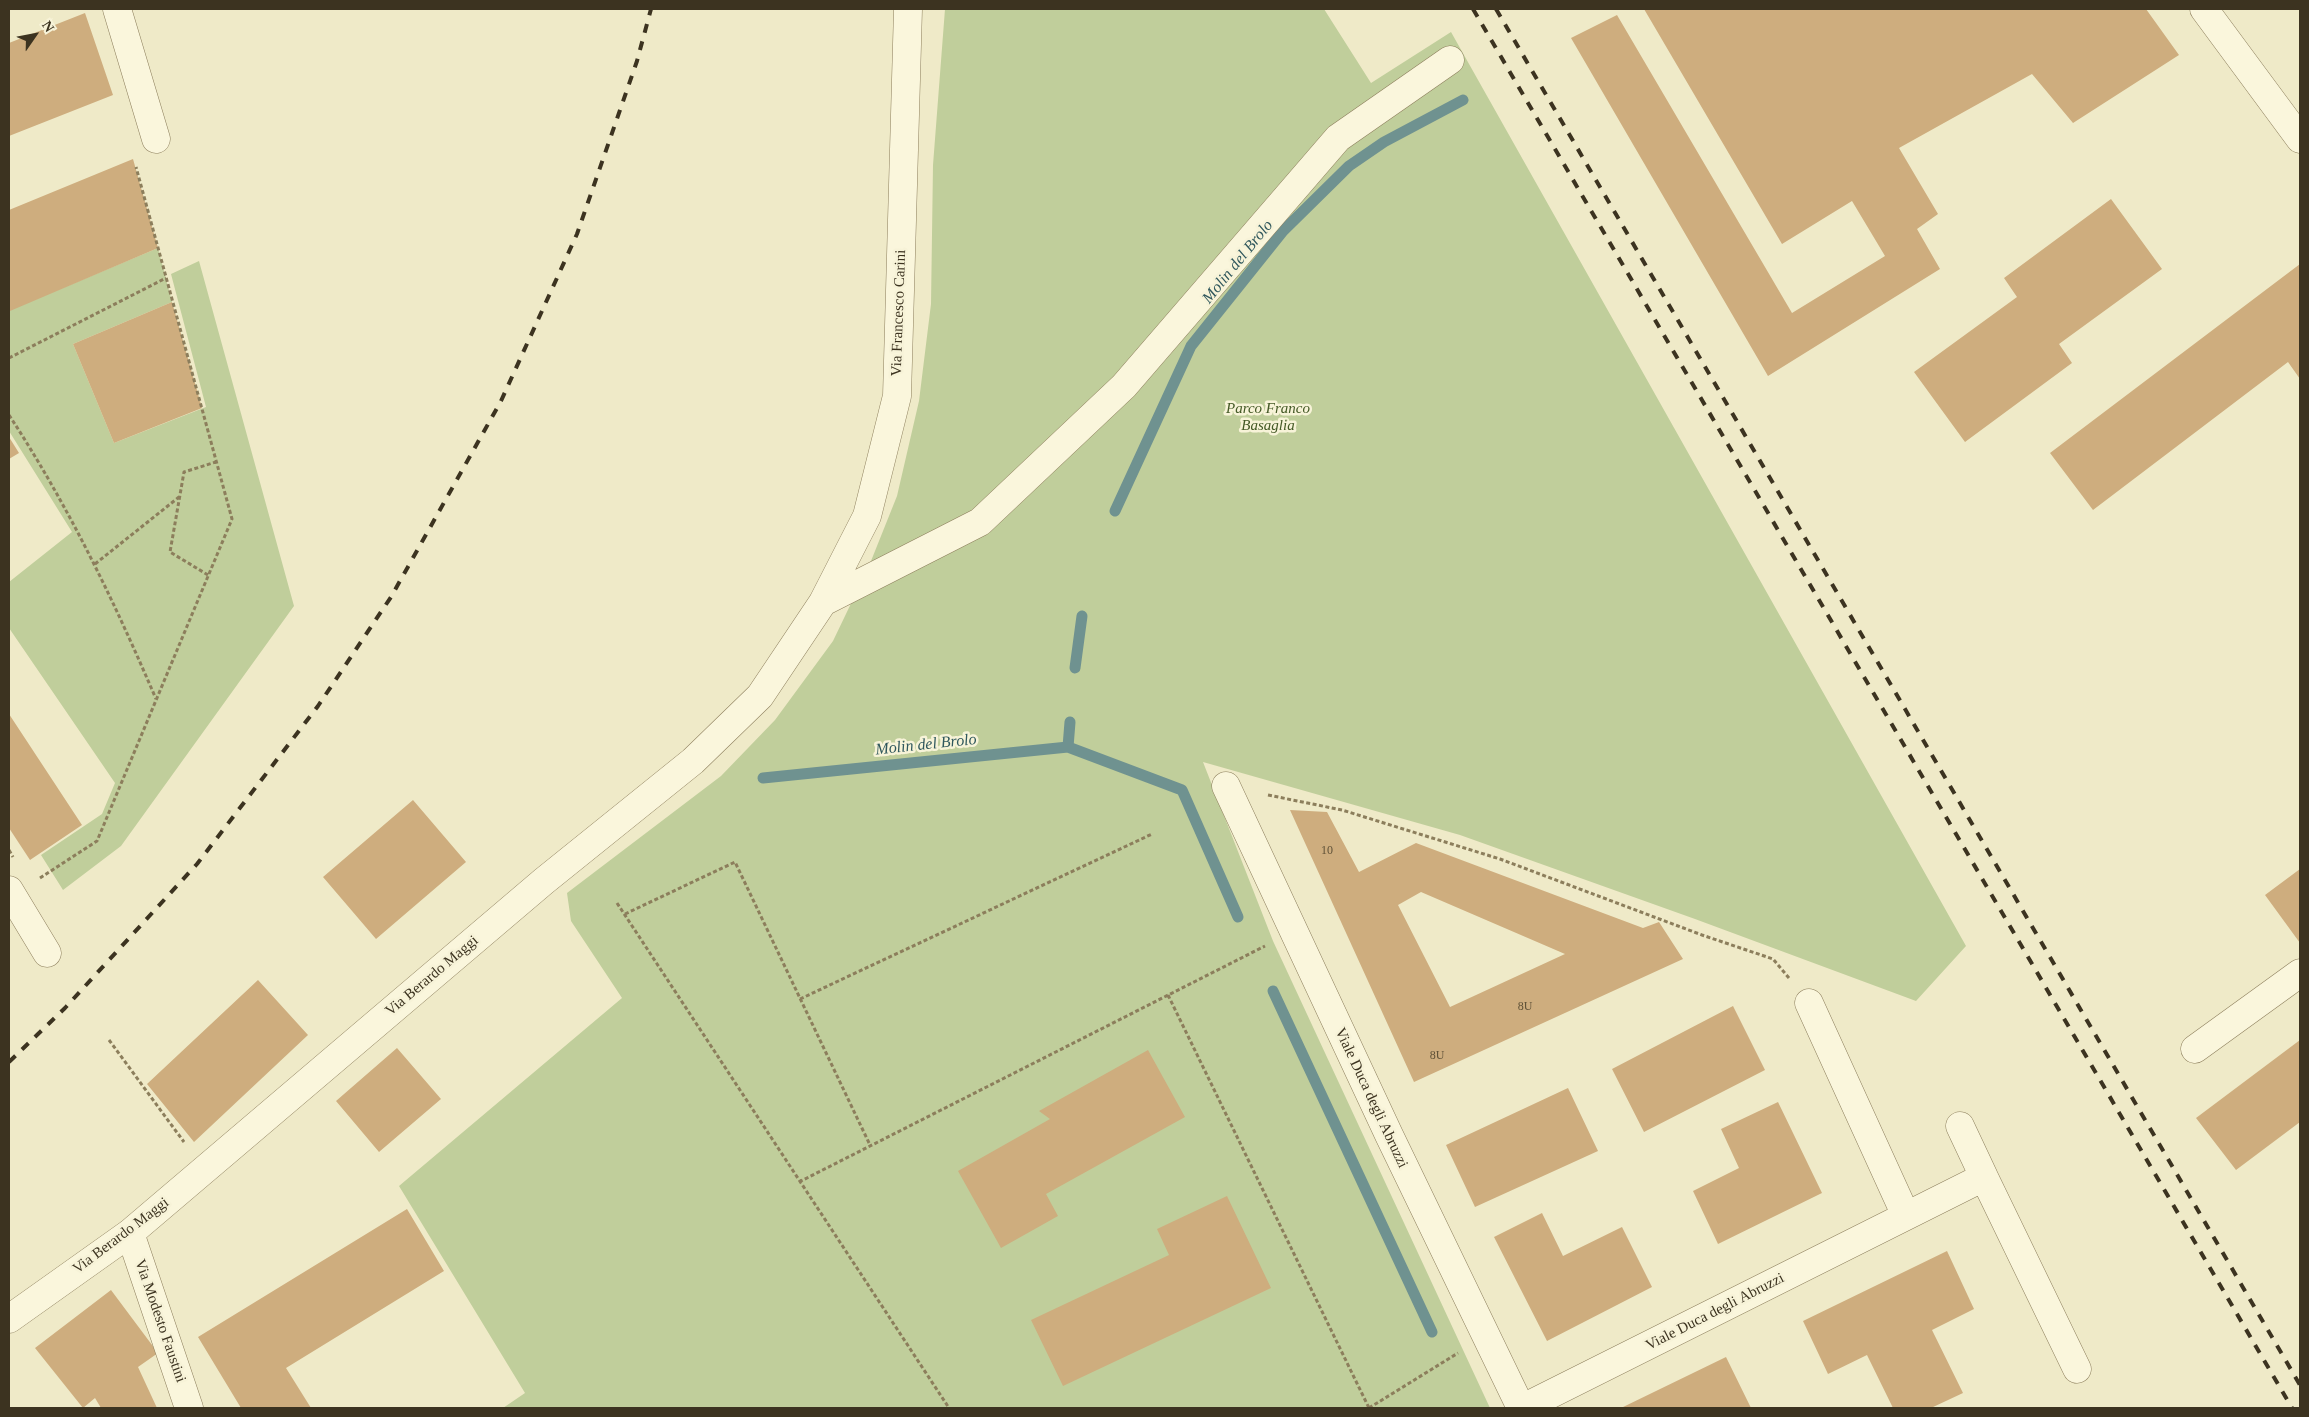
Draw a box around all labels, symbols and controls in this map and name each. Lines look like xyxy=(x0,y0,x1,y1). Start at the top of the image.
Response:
north arrow xyxy=(10,10,60,60)
text: N xyxy=(39,18,57,35)
water label: Molin del Brolo xyxy=(1199,216,1277,308)
street label: Via Francesco Carini xyxy=(888,249,910,377)
park label: Parco Franco Basaglia xyxy=(1226,400,1310,435)
water label: Molin del Brolo xyxy=(874,730,978,760)
house number: 10 xyxy=(1321,844,1333,858)
street label: Via Berardo Maggi xyxy=(382,932,482,1020)
house number: 8U xyxy=(1518,1000,1532,1014)
street label: Viale Duca degli Abruzzi xyxy=(1331,1025,1411,1171)
house number: 8U xyxy=(1430,1049,1444,1063)
street label: Via Berardo Maggi xyxy=(69,1194,173,1278)
street label: Via Modesto Faustini xyxy=(130,1257,190,1385)
street label: Viale Duca degli Abruzzi xyxy=(1643,1269,1787,1355)

